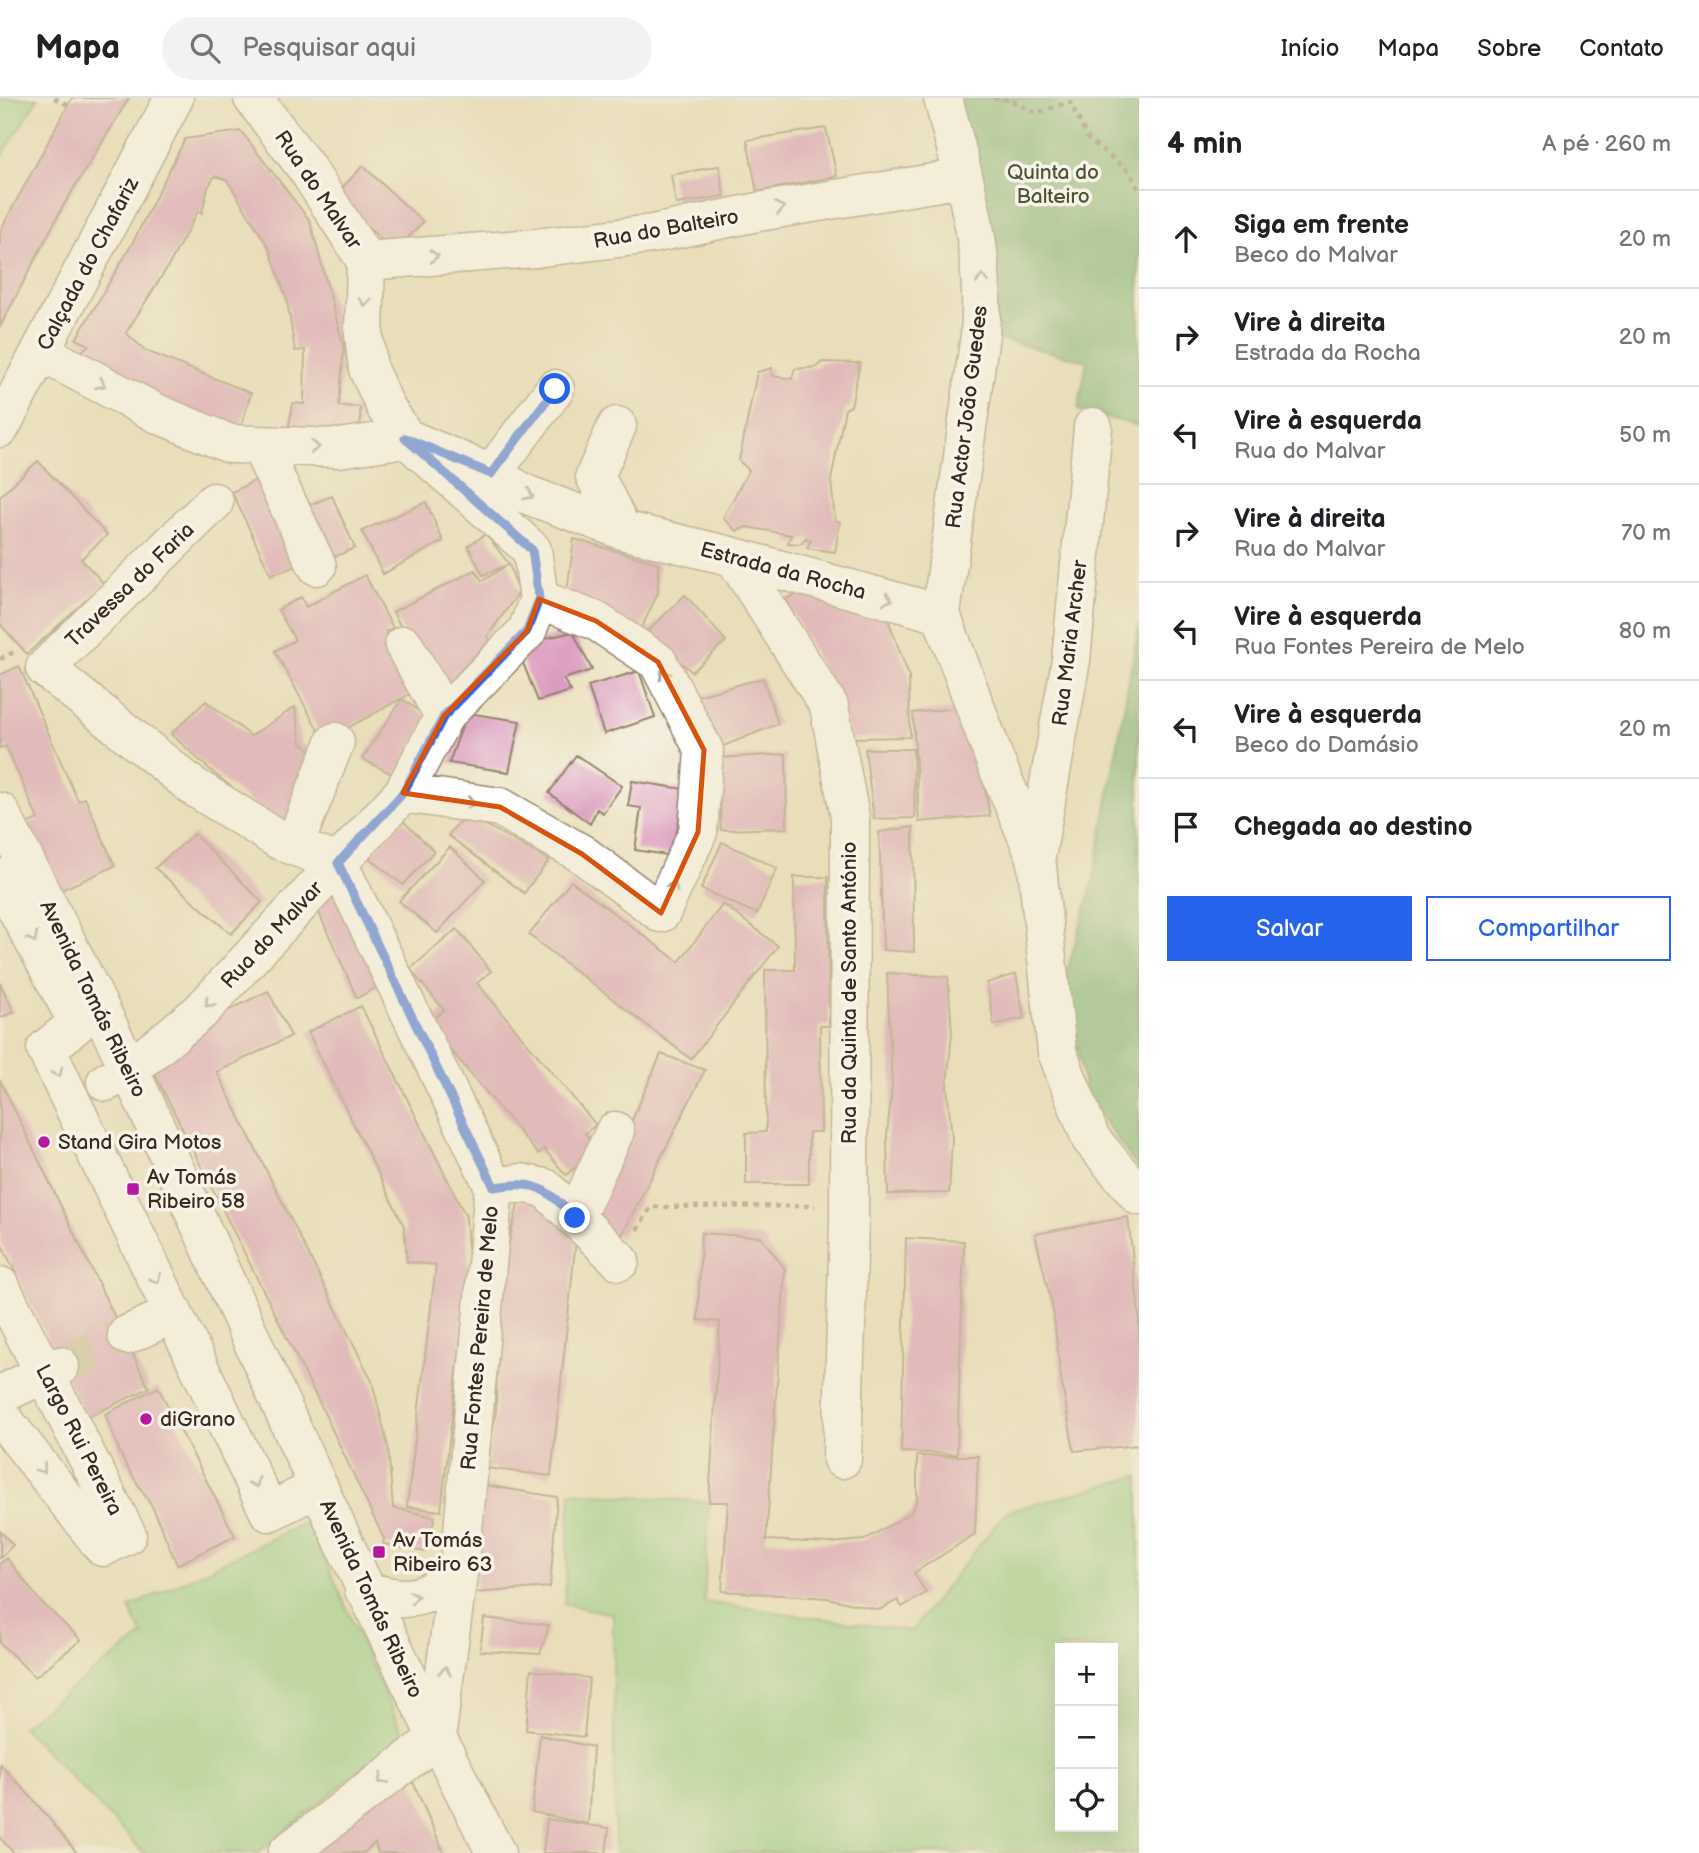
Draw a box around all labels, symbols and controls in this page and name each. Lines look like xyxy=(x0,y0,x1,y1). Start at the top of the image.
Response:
search box xyxy=(162,17,652,80)
text: Mapa xyxy=(35,28,120,68)
icon: search xyxy=(186,29,224,67)
text: Pesquisar aqui xyxy=(242,33,416,64)
text: Início xyxy=(1281,34,1339,63)
text: Mapa xyxy=(1377,34,1439,63)
text: Sobre xyxy=(1477,34,1541,63)
text: Contato xyxy=(1579,34,1664,63)
street label: Rua do Malvar xyxy=(269,126,367,254)
text: 4 min xyxy=(1167,126,1242,162)
text: A pé · 260 m xyxy=(1542,130,1671,158)
park label: Quinta do Balteiro xyxy=(1007,160,1099,209)
street label: Calçada do Chafariz xyxy=(32,172,145,355)
one-way arrow xyxy=(774,202,786,217)
street label: Rua do Balteiro xyxy=(591,204,741,254)
text: Siga em frente xyxy=(1234,210,1409,241)
icon: ahead xyxy=(1167,220,1205,258)
text: 20 m xyxy=(1619,225,1671,253)
text: Beco do Malvar xyxy=(1234,241,1397,269)
one-way arrow xyxy=(429,249,440,264)
one-way arrow xyxy=(975,273,990,284)
one-way arrow xyxy=(357,297,373,308)
street label: Rua Actor João Guedes xyxy=(941,304,993,530)
text: Vire à direita xyxy=(1234,308,1386,339)
icon: right xyxy=(1167,318,1205,356)
text: 20 m xyxy=(1619,323,1671,351)
text: Estrada da Rocha xyxy=(1234,339,1421,367)
route start xyxy=(539,373,570,404)
one-way arrow xyxy=(94,375,107,389)
text: Vire à esquerda xyxy=(1234,406,1422,437)
icon: left xyxy=(1167,416,1205,454)
text: 50 m xyxy=(1619,421,1671,449)
text: Rua do Malvar xyxy=(1234,437,1385,465)
one-way arrow xyxy=(311,439,321,455)
one-way arrow xyxy=(522,487,534,501)
text: Vire à direita xyxy=(1234,504,1386,535)
icon: right xyxy=(1167,514,1205,552)
street label: Travessa do Faria xyxy=(61,517,199,653)
text: 70 m xyxy=(1621,519,1671,547)
text: Rua do Malvar xyxy=(1234,535,1385,563)
street label: Estrada da Rocha xyxy=(697,537,869,605)
street label: Rua Maria Archer xyxy=(1047,558,1093,727)
one-way arrow xyxy=(882,591,894,606)
text: Vire à esquerda xyxy=(1234,602,1422,633)
icon: left xyxy=(1167,612,1205,650)
text: 80 m xyxy=(1619,617,1671,645)
text: Rua Fontes Pereira de Melo xyxy=(1234,633,1525,661)
one-way arrow xyxy=(659,669,672,681)
text: Vire à esquerda xyxy=(1234,700,1422,731)
icon: left xyxy=(1167,710,1205,748)
text: 20 m xyxy=(1619,715,1671,743)
text: Beco do Damásio xyxy=(1234,731,1419,759)
one-way arrow xyxy=(465,795,477,810)
icon: arrive xyxy=(1167,808,1205,846)
text: Chegada ao destino xyxy=(1234,812,1472,843)
street label: Rua da Quinta de Santo António xyxy=(837,842,862,1144)
street label: Rua do Malvar xyxy=(216,876,328,994)
one-way arrow xyxy=(665,881,679,893)
street label: Avenida Tomás Ribeiro xyxy=(34,896,152,1102)
button: Salvar xyxy=(1167,896,1412,961)
button: Compartilhar xyxy=(1426,896,1671,961)
one-way arrow xyxy=(25,931,38,943)
one-way arrow xyxy=(204,995,217,1008)
one-way arrow xyxy=(49,1066,63,1078)
place label: Stand Gira Motos xyxy=(58,1130,221,1155)
marker: Stand Gira Motos xyxy=(36,1134,52,1150)
place label: Av Tomás Ribeiro 58 xyxy=(147,1165,245,1214)
marker: Av Tomás Ribeiro 58 xyxy=(125,1181,141,1197)
route end xyxy=(559,1202,590,1233)
street label: Rua Fontes Pereira de Melo xyxy=(456,1205,504,1471)
one-way arrow xyxy=(148,1271,162,1284)
street label: Largo Rui Pereira xyxy=(30,1360,128,1520)
place label: diGrano xyxy=(160,1407,236,1432)
marker: diGrano xyxy=(138,1411,154,1427)
one-way arrow xyxy=(34,1461,47,1474)
one-way arrow xyxy=(247,1476,261,1488)
street label: Avenida Tomás Ribeiro xyxy=(314,1496,428,1702)
place label: Av Tomás Ribeiro 63 xyxy=(393,1528,493,1577)
marker: Av Tomás Ribeiro 63 xyxy=(371,1544,387,1560)
one-way arrow xyxy=(408,1590,420,1605)
map controls xyxy=(1055,1643,1118,1832)
button: + xyxy=(1055,1643,1118,1706)
one-way arrow xyxy=(437,1665,452,1677)
button: − xyxy=(1055,1706,1118,1769)
button: locate xyxy=(1055,1769,1118,1832)
one-way arrow xyxy=(377,1772,390,1785)

